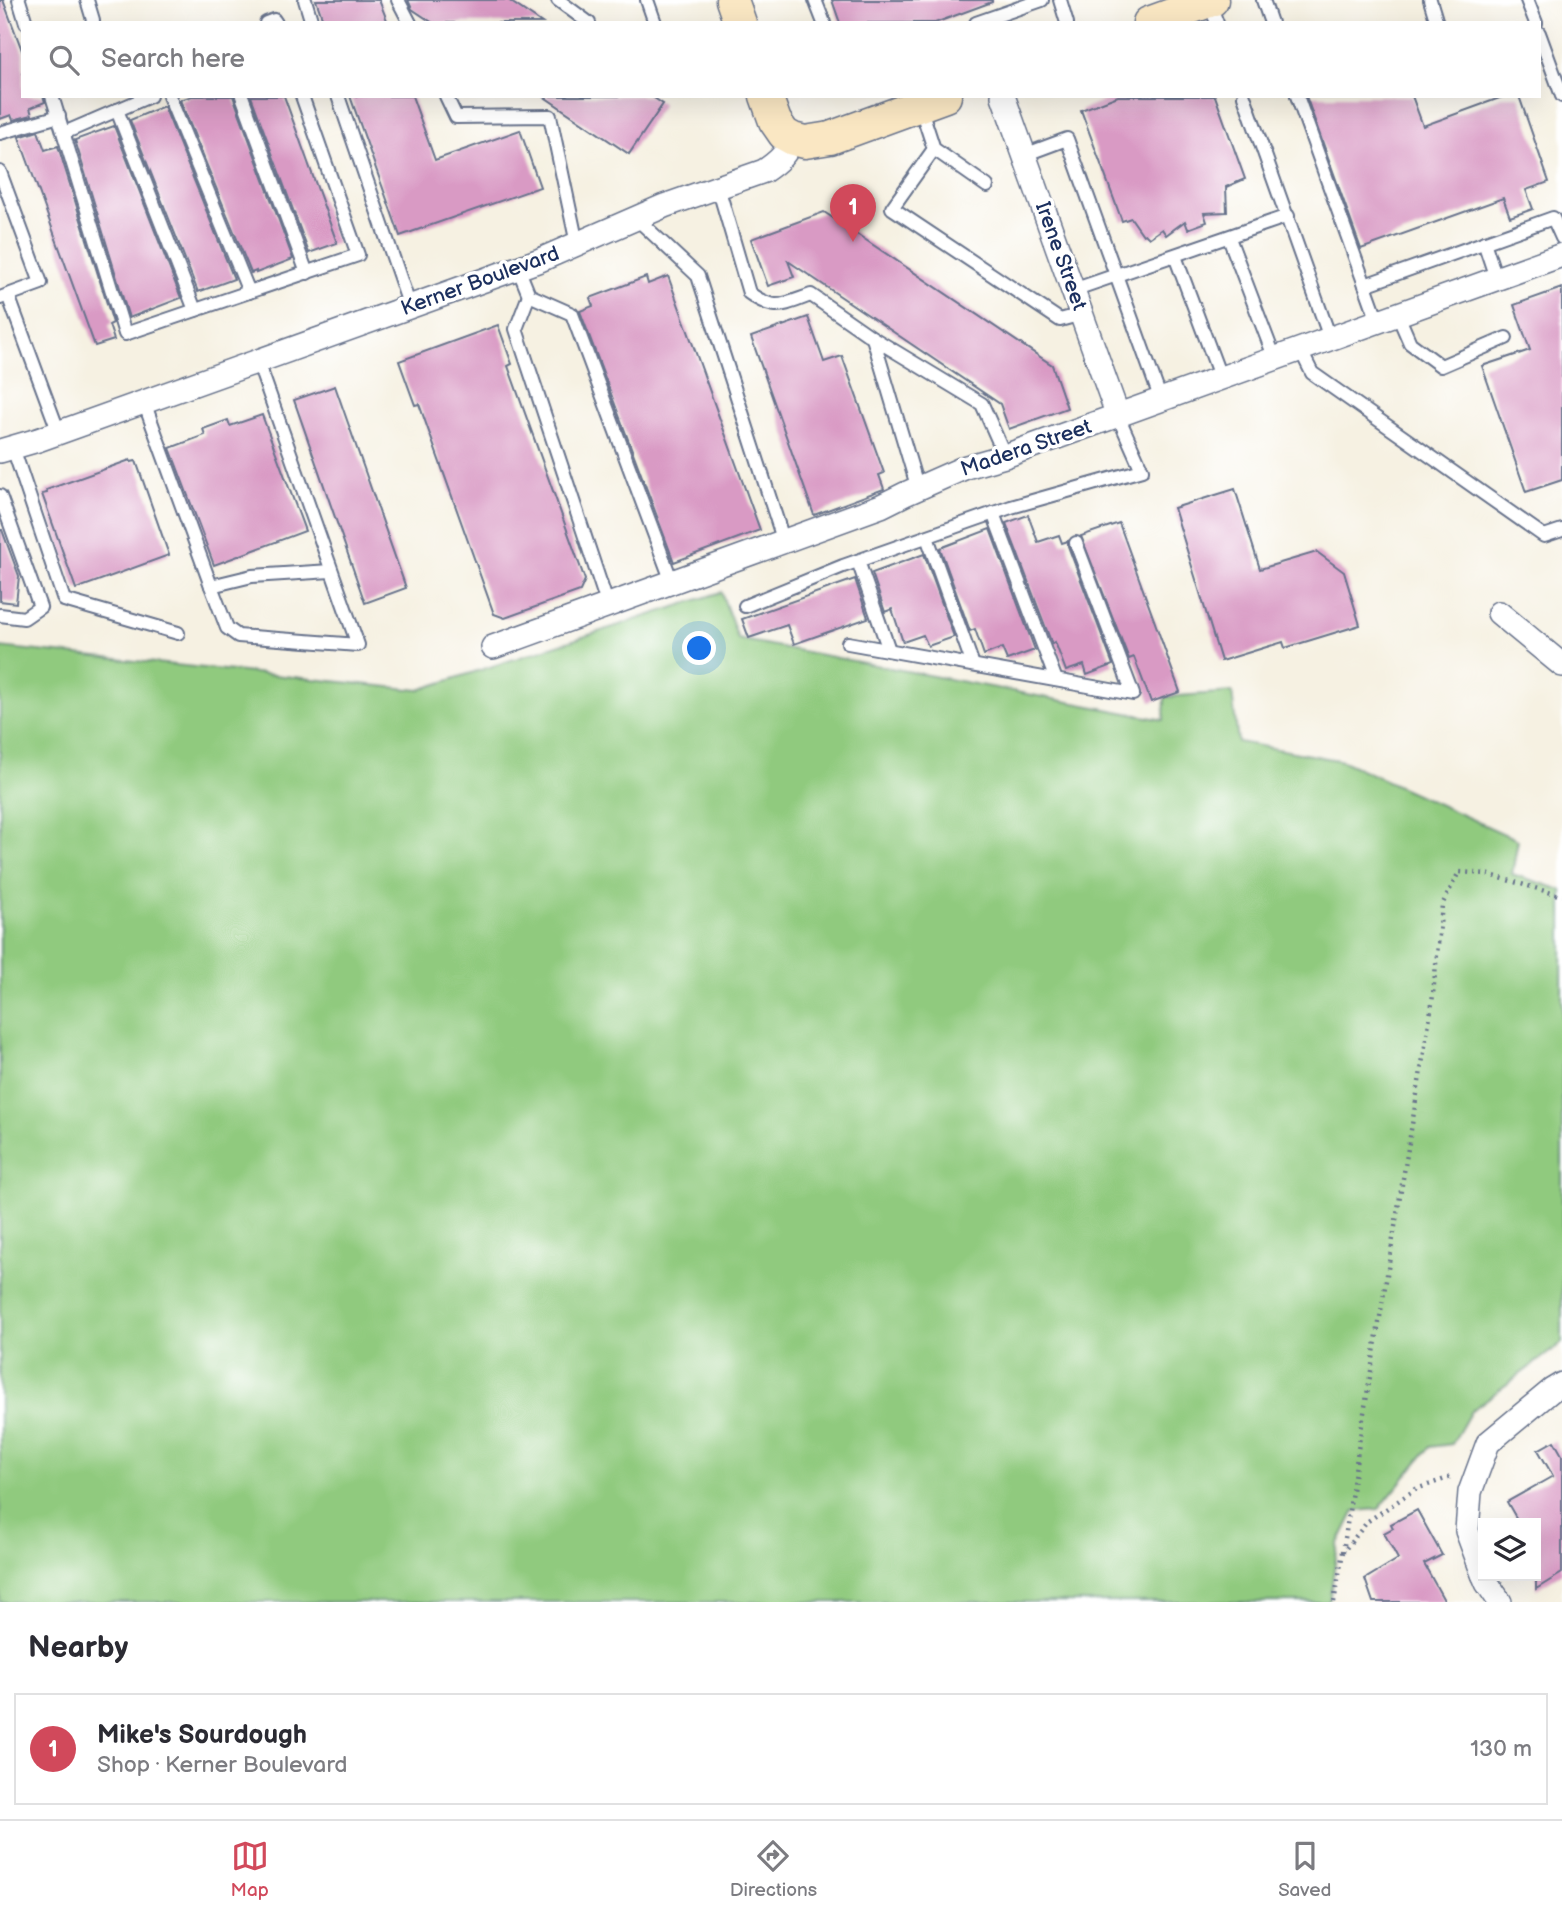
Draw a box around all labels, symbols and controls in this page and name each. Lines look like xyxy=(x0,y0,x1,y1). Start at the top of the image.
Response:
search box xyxy=(21,21,1541,98)
icon: search xyxy=(45,41,83,79)
text: Search here xyxy=(101,44,245,75)
pin: 1 xyxy=(830,184,876,242)
street label: Irene Street xyxy=(1030,198,1092,314)
street label: Kerner Boulevard xyxy=(397,241,563,321)
street label: Madera Street xyxy=(957,414,1095,482)
your location xyxy=(682,631,716,665)
map controls xyxy=(1478,1518,1541,1581)
button: layers xyxy=(1478,1518,1541,1581)
text: Nearby xyxy=(28,1630,128,1666)
text: Mike's Sourdough xyxy=(97,1720,307,1751)
text: 1 xyxy=(48,1735,58,1763)
text: 130 m xyxy=(1470,1735,1532,1763)
text: Shop · Kerner Boulevard xyxy=(97,1751,347,1779)
tab: Map xyxy=(231,1837,269,1902)
tab: Directions xyxy=(730,1837,817,1902)
tab: Saved xyxy=(1278,1837,1331,1902)

